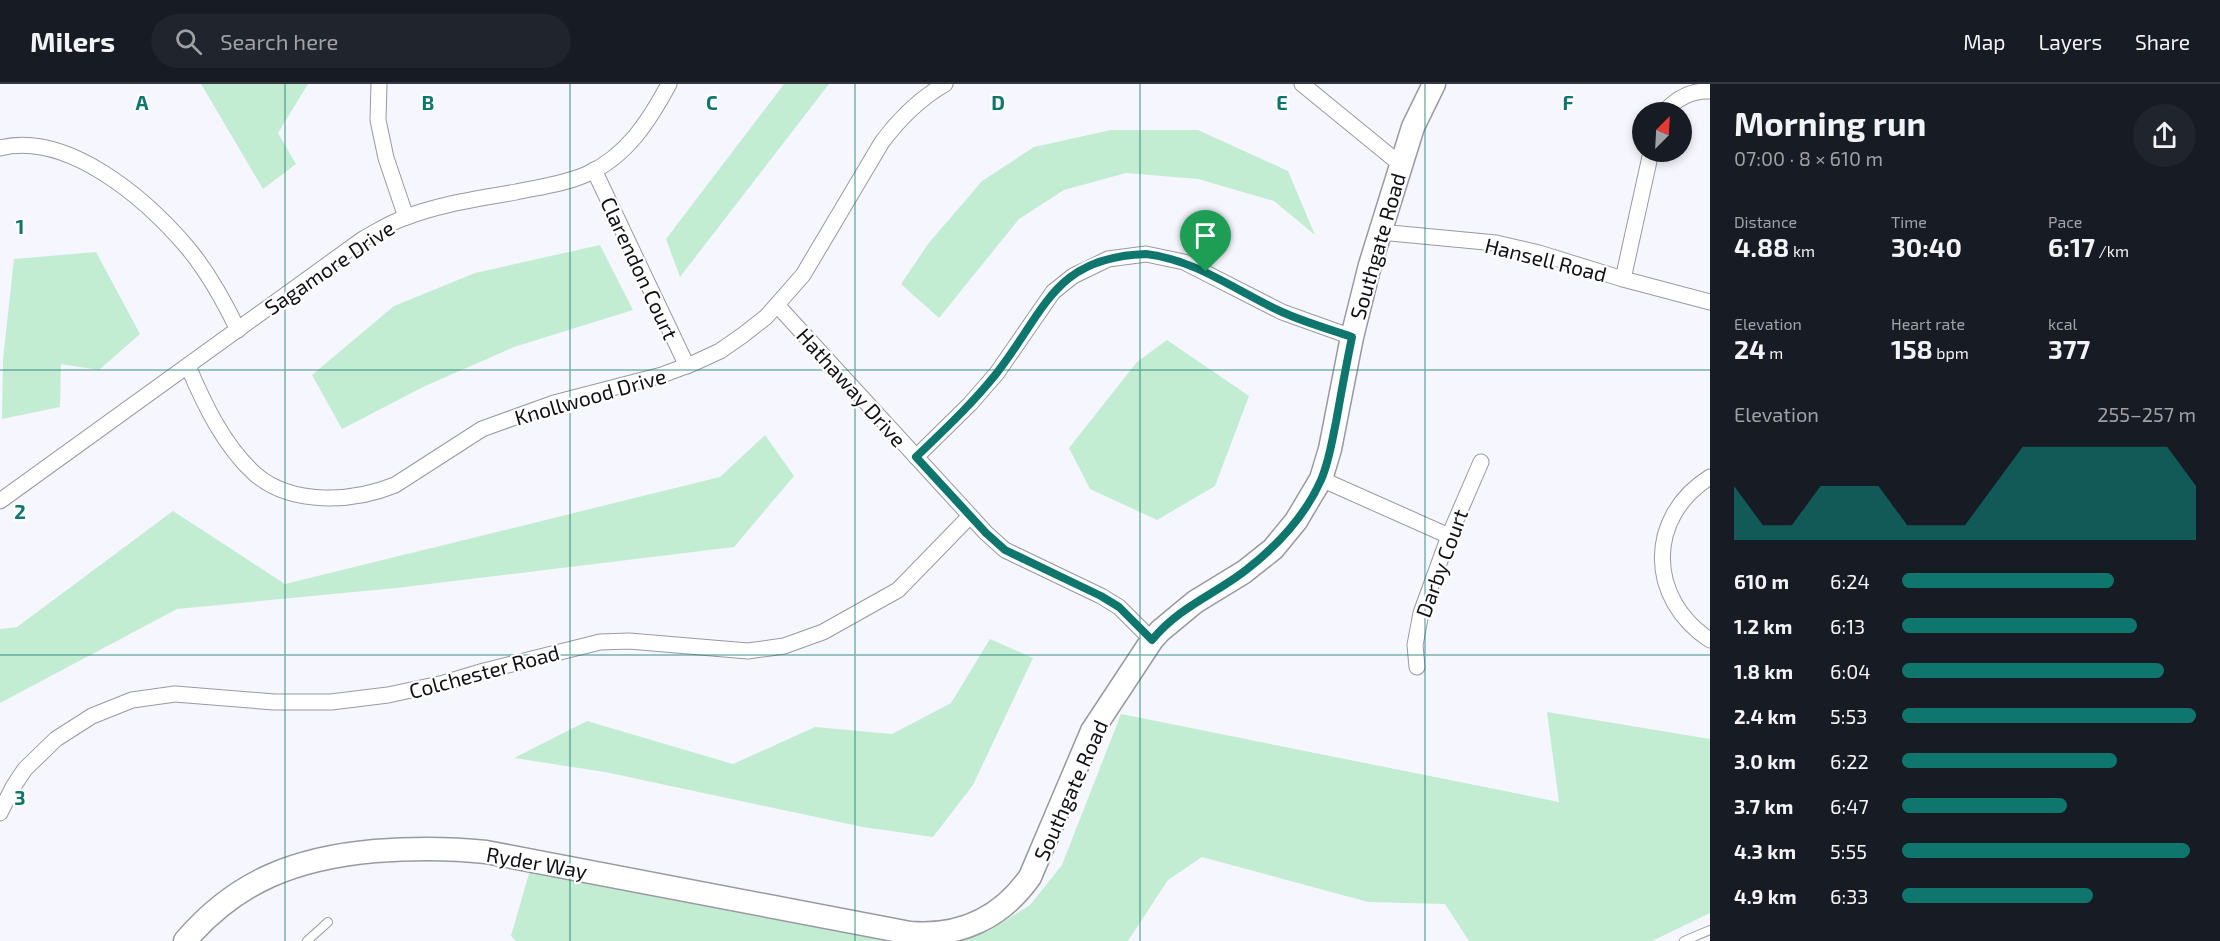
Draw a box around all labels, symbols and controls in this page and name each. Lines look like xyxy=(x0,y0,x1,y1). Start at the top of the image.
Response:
search box xyxy=(151,14,571,68)
text: Milers xyxy=(30,24,115,58)
icon: search xyxy=(172,25,205,58)
text: Search here xyxy=(220,28,338,54)
text: Map xyxy=(1963,29,2005,54)
text: Layers xyxy=(2038,29,2102,54)
text: Share xyxy=(2135,29,2190,54)
text: A xyxy=(135,90,149,114)
text: B xyxy=(422,90,434,114)
text: C xyxy=(706,90,718,114)
text: D xyxy=(991,90,1005,114)
text: E xyxy=(1276,90,1288,114)
text: F xyxy=(1562,90,1574,114)
north arrow xyxy=(1632,102,1692,162)
map controls xyxy=(1632,102,1692,162)
text: Morning run xyxy=(1734,103,1926,143)
button: share xyxy=(2133,104,2196,167)
text: 07:00 · 8 × 610 m xyxy=(1734,146,1883,170)
street label: Southgate Road xyxy=(1344,170,1410,322)
street label: Clarendon Court xyxy=(596,193,684,343)
pin xyxy=(1180,210,1231,272)
text: Distance xyxy=(1734,212,1797,231)
text: Time xyxy=(1891,212,1927,231)
text: Pace xyxy=(2048,212,2082,231)
text: 1 xyxy=(16,214,24,238)
street label: Sagamore Drive xyxy=(260,214,398,320)
icon: arrive xyxy=(1189,219,1222,252)
text: 4.88 xyxy=(1734,231,1789,262)
text: 30:40 xyxy=(1891,231,1962,262)
text: 6:17 xyxy=(2048,231,2095,262)
street label: Hansell Road xyxy=(1482,232,1610,286)
text: km xyxy=(1789,241,1815,260)
text: /km xyxy=(2095,241,2129,260)
text: Elevation xyxy=(1734,314,1802,333)
text: Heart rate xyxy=(1891,314,1965,333)
text: kcal xyxy=(2048,314,2077,333)
street label: Hathaway Drive xyxy=(792,322,912,452)
text: 24 xyxy=(1734,333,1766,364)
text: 158 xyxy=(1891,333,1933,364)
text: 377 xyxy=(2048,333,2090,364)
text: m xyxy=(1766,343,1783,362)
text: bpm xyxy=(1933,343,1969,362)
street label: Knollwood Drive xyxy=(511,362,669,430)
text: Elevation xyxy=(1734,402,1819,426)
text: 255–257 m xyxy=(2097,402,2196,426)
text: 2 xyxy=(14,499,26,523)
street label: Darby Court xyxy=(1410,505,1472,621)
text: 610 m xyxy=(1734,569,1789,593)
text: 6:24 xyxy=(1830,569,1870,593)
text: 1.2 km xyxy=(1734,614,1792,638)
text: 6:13 xyxy=(1830,614,1865,638)
street label: Colchester Road xyxy=(406,639,562,703)
text: 1.8 km xyxy=(1734,659,1793,683)
text: 6:04 xyxy=(1830,659,1871,683)
text: 2.4 km xyxy=(1734,704,1796,728)
text: 5:53 xyxy=(1830,704,1867,728)
street label: Southgate Road xyxy=(1028,716,1112,864)
text: 3.0 km xyxy=(1734,749,1796,773)
text: 6:22 xyxy=(1830,749,1869,773)
text: 3 xyxy=(14,785,26,809)
text: 3.7 km xyxy=(1734,794,1793,818)
text: 6:47 xyxy=(1830,794,1869,818)
text: 4.3 km xyxy=(1734,839,1796,863)
text: 5:55 xyxy=(1830,839,1867,863)
street label: Ryder Way xyxy=(485,841,589,883)
text: 4.9 km xyxy=(1734,884,1797,908)
text: 6:33 xyxy=(1830,884,1868,908)

